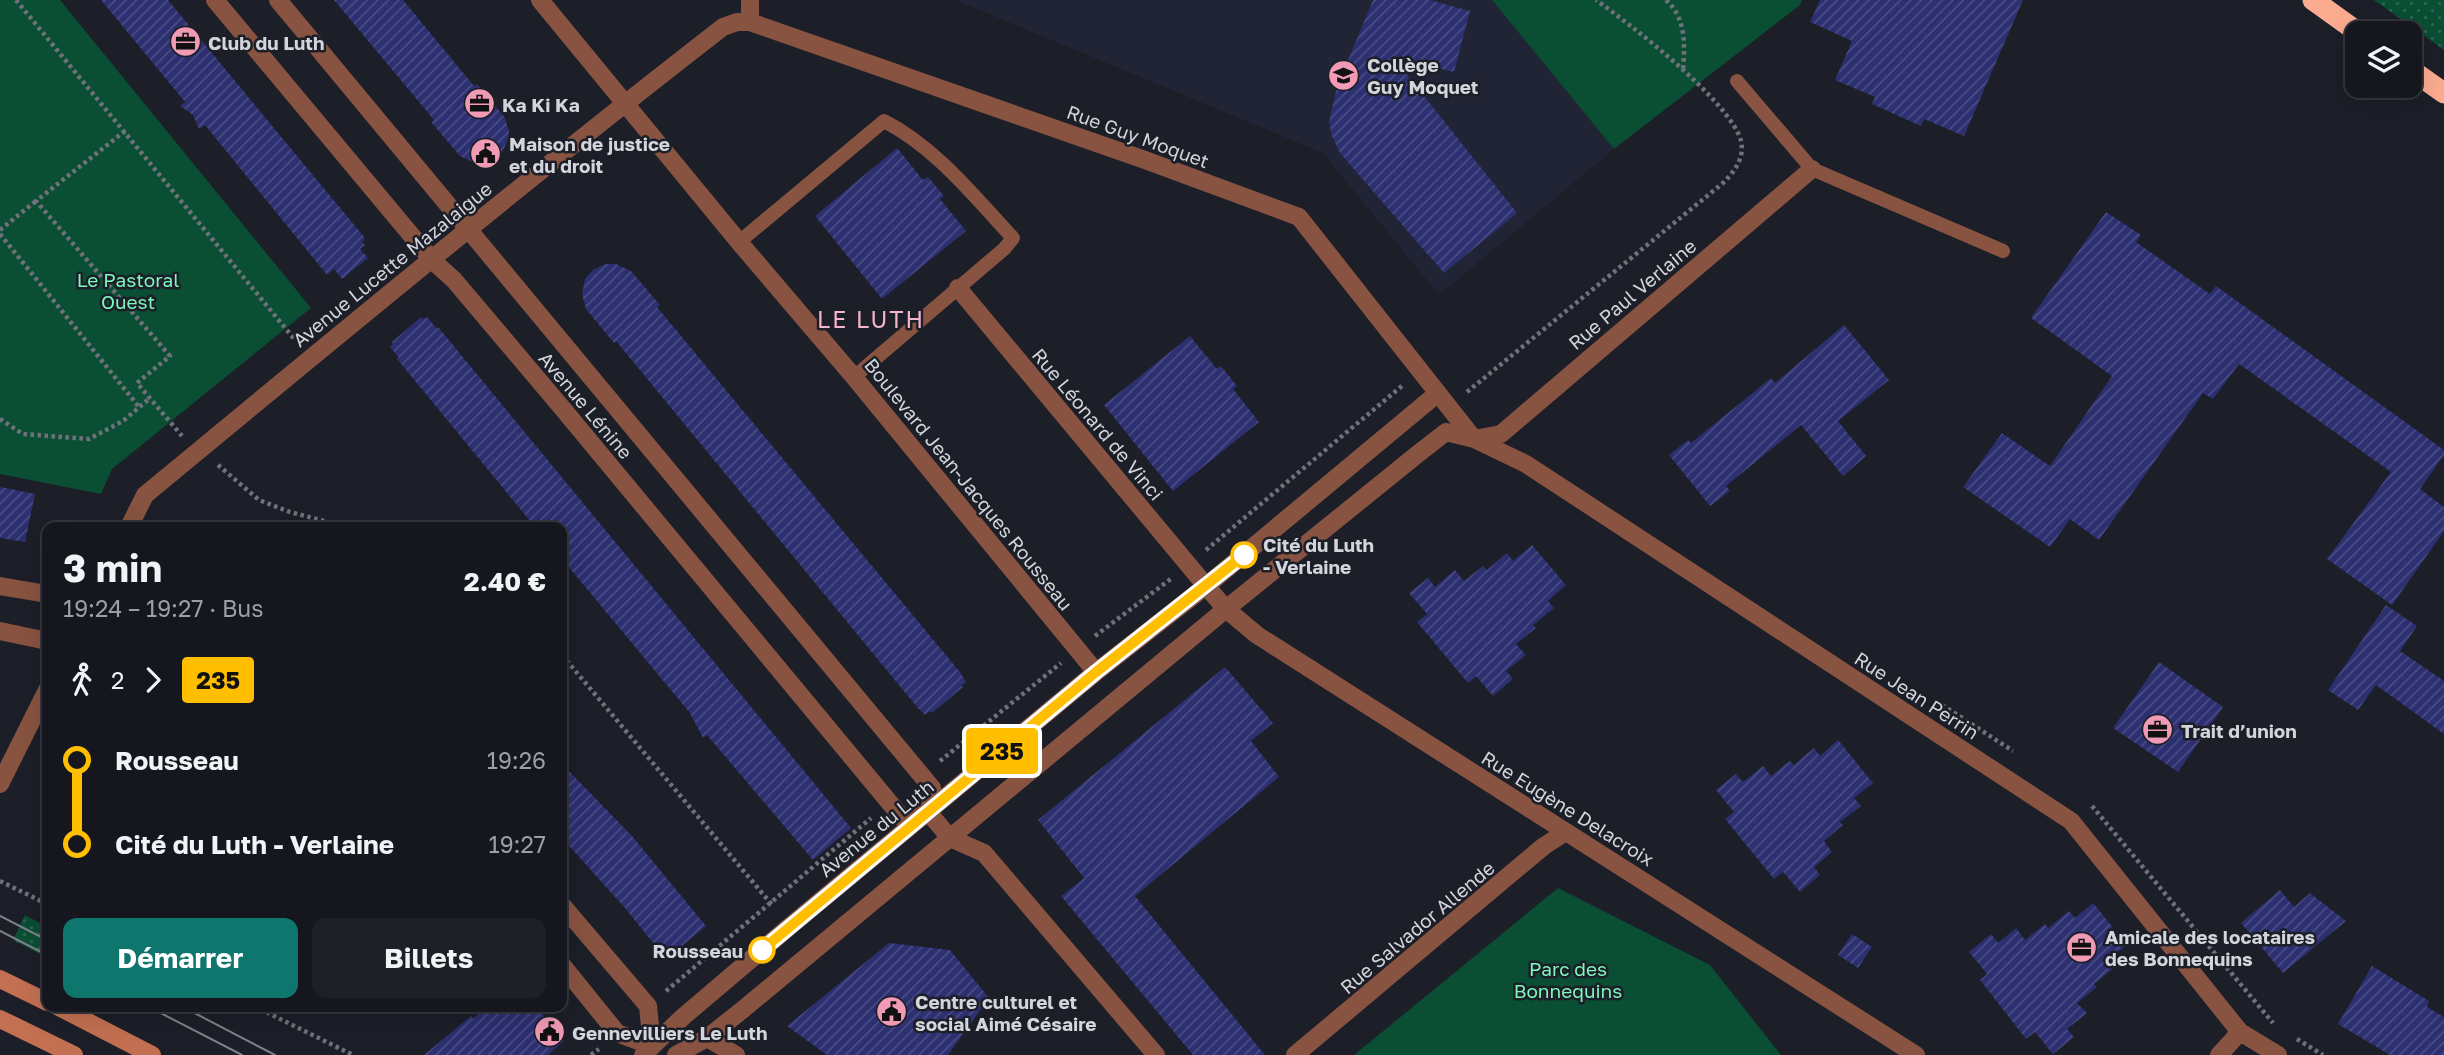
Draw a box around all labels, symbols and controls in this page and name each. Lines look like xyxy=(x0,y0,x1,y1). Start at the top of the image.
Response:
map controls xyxy=(2345,21,2422,98)
button: layers xyxy=(2345,21,2422,98)
office icon: Club du Luth xyxy=(168,25,202,59)
place label: Club du Luth xyxy=(208,31,324,54)
place label: Collège Guy Moquet xyxy=(1367,53,1479,98)
school or university icon: Collège Guy Moquet xyxy=(1327,58,1361,92)
office icon: Ka Ki Ka xyxy=(462,87,496,121)
place label: Ka Ki Ka xyxy=(502,93,580,116)
street label: Rue Guy Moquet xyxy=(1064,100,1212,172)
place label: Maison de justice et du droit xyxy=(509,132,670,177)
public building icon: Maison de justice et du droit xyxy=(469,137,503,171)
street label: Avenue Lucette Mazalaigue xyxy=(288,177,496,351)
street label: Rue Paul Verlaine xyxy=(1563,234,1701,354)
park label: Le Pastoral Ouest xyxy=(77,268,179,313)
district label: LE LUTH xyxy=(817,305,925,333)
street label: Rue Léonard de Vinci xyxy=(1028,343,1168,505)
street label: Avenue Lénine xyxy=(534,347,638,463)
street label: Boulevard Jean-Jacques Rousseau xyxy=(860,353,1078,615)
place label: Cité du Luth - Verlaine xyxy=(1263,533,1374,578)
marker: Cité du Luth - Verlaine xyxy=(1231,542,1257,568)
text: 3 min xyxy=(63,545,162,590)
text: 2.40 € xyxy=(464,566,546,597)
text: 19:24 – 19:27 · Bus xyxy=(63,594,263,622)
street label: Rue Jean Perrin xyxy=(1851,646,1983,744)
icon: walk xyxy=(63,661,101,699)
icon: forward xyxy=(134,661,172,699)
text: 235 xyxy=(196,665,240,694)
text: 2 xyxy=(111,666,124,694)
office icon: Trait d’union xyxy=(2141,713,2175,747)
place label: Trait d’union xyxy=(2181,719,2297,742)
line badge: 235 xyxy=(962,728,1042,774)
text: 235 xyxy=(980,736,1024,765)
text: Rousseau xyxy=(115,745,239,776)
text: 19:26 xyxy=(487,746,546,774)
street label: Rue Eugène Delacroix xyxy=(1478,746,1658,870)
street label: Avenue du Luth xyxy=(814,775,938,881)
text: Cité du Luth - Verlaine xyxy=(115,829,394,860)
text: 19:27 xyxy=(489,830,546,858)
street label: Rue Salvador Allende xyxy=(1335,856,1499,998)
button: Démarrer xyxy=(63,918,298,998)
button: Billets xyxy=(312,918,546,998)
place label: Amicale des locataires des Bonnequins xyxy=(2105,925,2316,970)
office icon: Amicale des locataires des Bonnequins xyxy=(2065,930,2099,964)
marker: Rousseau xyxy=(749,937,775,963)
place label: Rousseau xyxy=(653,939,743,962)
park label: Parc des Bonnequins xyxy=(1514,957,1622,1002)
place label: Centre culturel et social Aimé Césaire xyxy=(915,990,1097,1035)
public building icon: Centre culturel et social Aimé Césaire xyxy=(875,995,909,1029)
public building icon: Gennevilliers Le Luth xyxy=(532,1015,566,1049)
place label: Gennevilliers Le Luth xyxy=(572,1021,767,1044)

